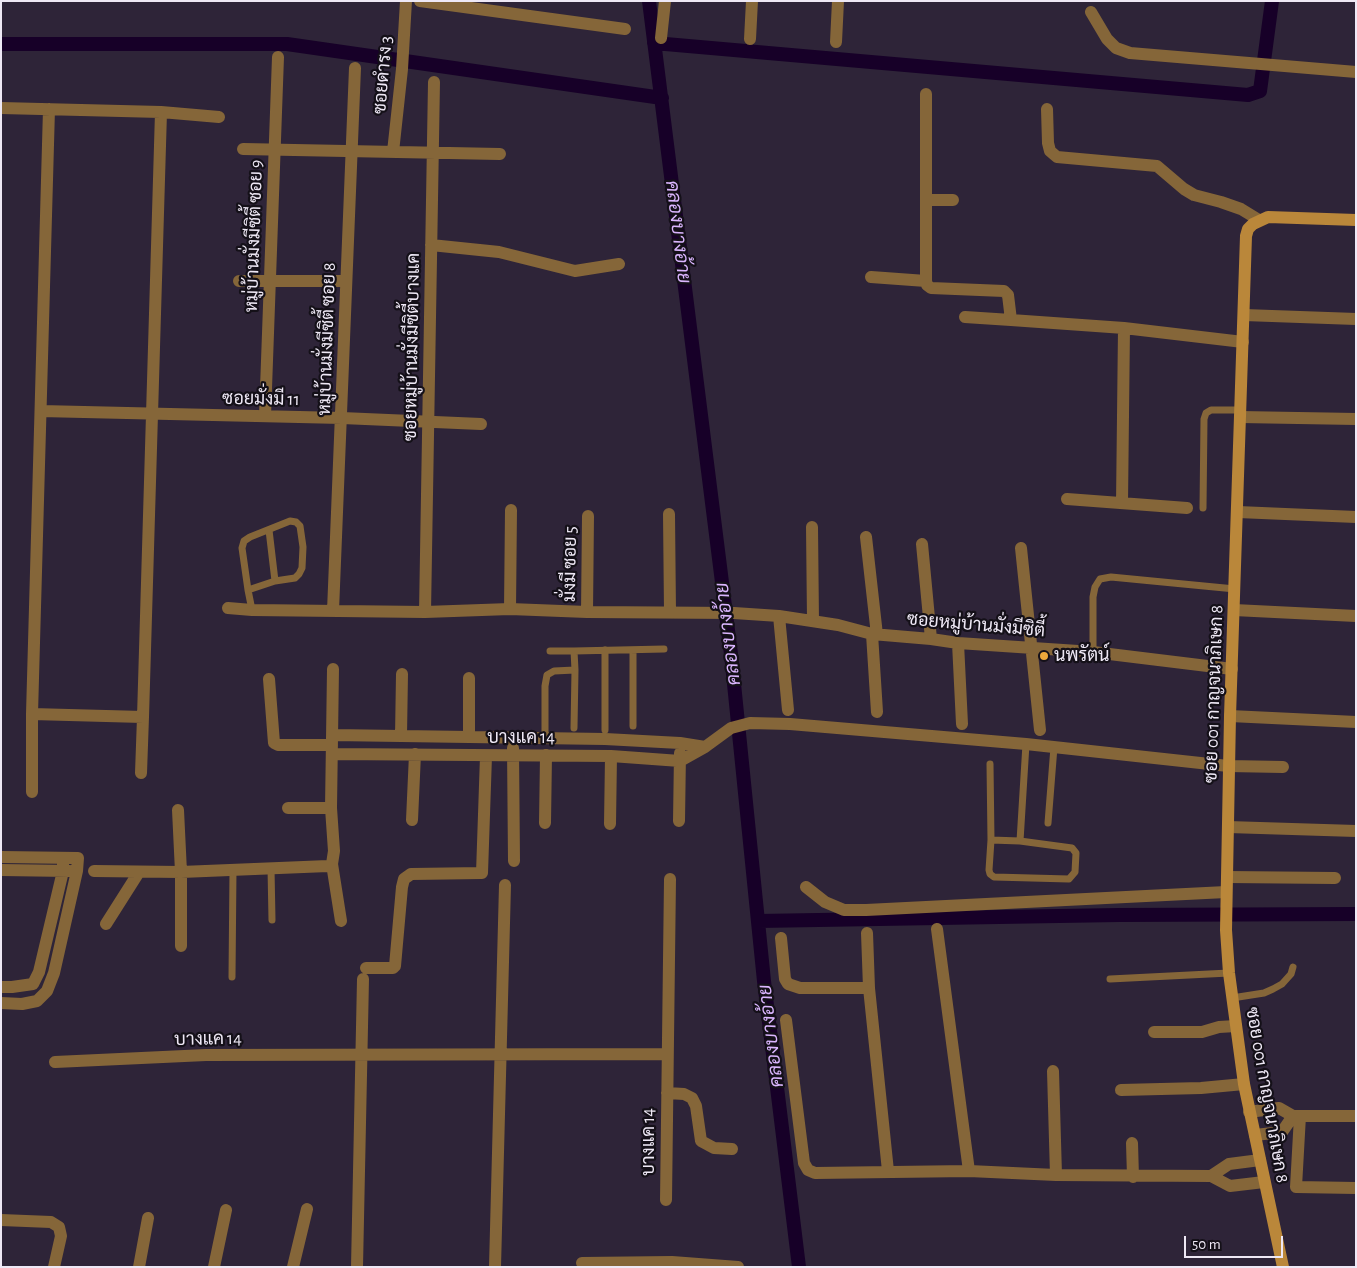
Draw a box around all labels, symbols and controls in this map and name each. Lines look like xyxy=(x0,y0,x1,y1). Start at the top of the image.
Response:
street label: ซอยดำรง 3 xyxy=(369,35,397,115)
street label: หมู่บ้านมั่งมีซิตี้ ซอย 9 xyxy=(241,159,267,313)
water label: คลองบางอ้าย xyxy=(660,179,696,285)
street label: ซอยหมู่บ้านมั่งมีซิตี้บางแค xyxy=(400,253,424,441)
street label: หมู่บ้านมั่งมีซิตี้ ซอย 8 xyxy=(314,262,340,416)
street label: ซอยมั่งมี 11 xyxy=(222,388,300,410)
street label: มั่งมี ซอย 5 xyxy=(559,526,581,602)
water label: คลองบางอ้าย xyxy=(710,581,746,687)
street label: ซอย 001 กาญจนาภิเษก 8 xyxy=(1200,605,1228,783)
street label: ซอยหมู่บ้านมั่งมีซิตี้ xyxy=(906,608,1046,642)
place label: นพรัตน์ xyxy=(1054,645,1110,667)
marker: นพรัตน์ xyxy=(1038,650,1050,662)
street label: บางแค 14 xyxy=(487,727,555,749)
water label: คลองบางอ้าย xyxy=(753,983,789,1089)
street label: ซอย 001 กาญจนาภิเษก 8 xyxy=(1241,1005,1293,1185)
street label: บางแค 14 xyxy=(174,1028,242,1050)
street label: บางแค 14 xyxy=(638,1108,660,1176)
scale bar xyxy=(1187,1226,1286,1258)
text: 50 m xyxy=(1192,1237,1221,1252)

